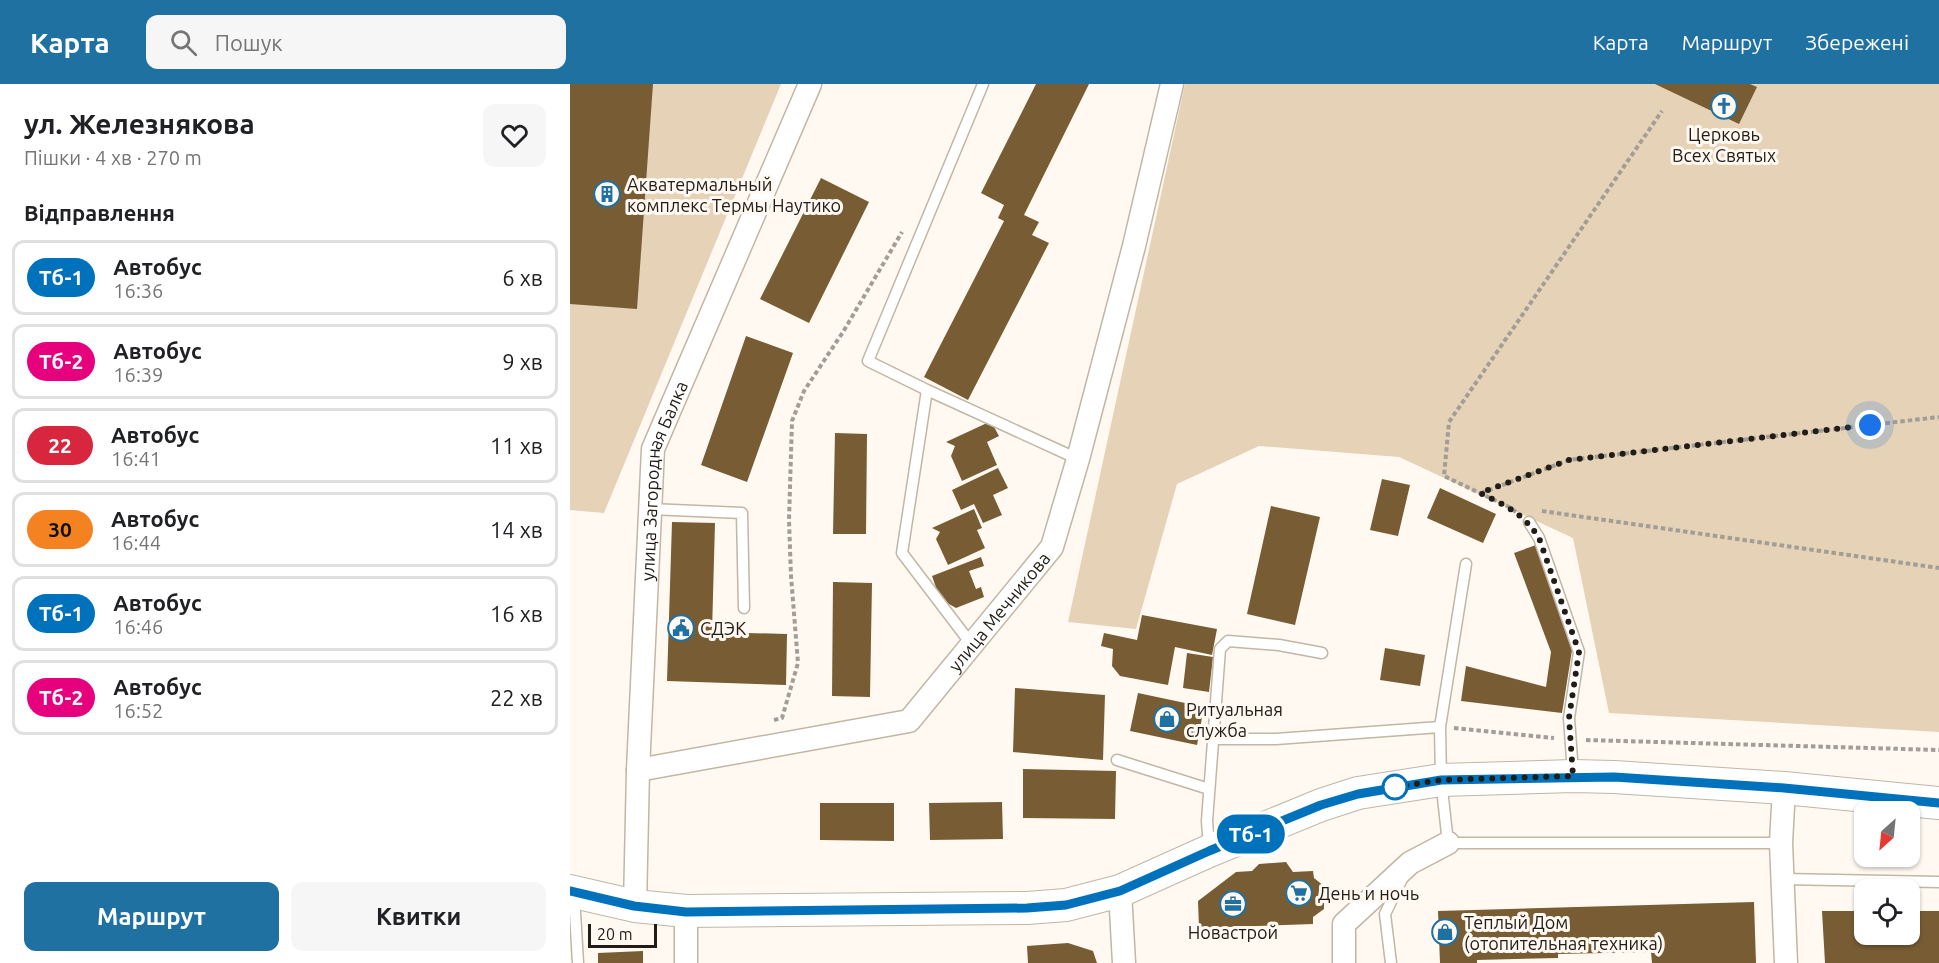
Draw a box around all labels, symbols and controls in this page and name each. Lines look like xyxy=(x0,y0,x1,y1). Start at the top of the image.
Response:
search box xyxy=(146,15,566,69)
icon: search xyxy=(167,26,200,59)
text: Карта xyxy=(30,27,110,58)
text: Пошук xyxy=(215,30,283,55)
text: Карта xyxy=(1593,30,1649,54)
text: Маршрут xyxy=(1682,30,1772,54)
text: Збережені xyxy=(1805,30,1909,54)
church icon: Церковь Всех Святых xyxy=(1709,91,1739,121)
button: heart xyxy=(483,104,546,167)
text: ул. Железнякова xyxy=(24,108,255,139)
place label: Церковь Всех Святых xyxy=(1672,124,1776,165)
text: Пішки · 4 хв · 270 m xyxy=(24,146,202,169)
place label: Акватермальный комплекс Термы Наутико xyxy=(627,174,841,215)
building icon: Акватермальный комплекс Термы Наутико xyxy=(592,179,622,209)
text: Відправлення xyxy=(24,200,175,225)
text: Автобус xyxy=(113,254,202,279)
text: Тб-1 xyxy=(39,265,83,289)
text: 6 хв xyxy=(502,265,543,290)
text: 16:36 xyxy=(113,279,163,302)
text: Автобус xyxy=(113,338,202,363)
text: Тб-2 xyxy=(39,349,83,373)
text: 9 хв xyxy=(502,349,543,374)
text: 16:39 xyxy=(113,363,163,386)
street label: улица Загородная Балка xyxy=(637,378,691,581)
your location xyxy=(1855,410,1885,440)
text: Автобус xyxy=(111,422,199,447)
text: 22 xyxy=(48,433,72,457)
text: 11 хв xyxy=(490,433,543,458)
text: 16:41 xyxy=(111,447,161,470)
text: Автобус xyxy=(111,506,199,531)
text: 30 xyxy=(48,517,72,541)
text: 14 хв xyxy=(490,517,543,542)
text: 16:44 xyxy=(111,531,161,554)
street label: улица Мечникова xyxy=(944,548,1054,675)
text: Автобус xyxy=(113,590,202,615)
text: Тб-1 xyxy=(39,601,83,625)
text: 16 хв xyxy=(490,601,543,626)
public building icon: СДЭК xyxy=(666,613,696,643)
text: 16:46 xyxy=(113,615,163,638)
place label: СДЭК xyxy=(700,618,746,638)
text: Автобус xyxy=(113,674,202,699)
text: Тб-2 xyxy=(39,685,83,709)
text: 22 хв xyxy=(490,685,543,710)
text: 16:52 xyxy=(113,699,163,722)
place label: Ритуальная служба xyxy=(1186,699,1283,740)
shop icon: Ритуальная служба xyxy=(1152,704,1182,734)
unlabelled marker xyxy=(1382,774,1408,800)
north arrow xyxy=(1854,801,1920,867)
map controls xyxy=(1854,801,1920,945)
line badge: Тб-1 xyxy=(1209,814,1293,854)
text: Тб-1 xyxy=(1229,822,1273,846)
supermarket icon: День и ночь xyxy=(1284,878,1314,908)
button: locate xyxy=(1854,879,1920,945)
button: Маршрут xyxy=(24,882,279,951)
button: Квитки xyxy=(291,882,546,951)
place label: День и ночь xyxy=(1318,883,1419,903)
office icon: Новастрой xyxy=(1218,889,1248,919)
place label: Теплый Дом (отопительная техника) xyxy=(1464,912,1663,954)
shop icon: Теплый Дом (отопительная техника) xyxy=(1430,917,1460,947)
scale bar xyxy=(588,921,657,948)
place label: Новастрой xyxy=(1188,922,1278,942)
text: 20 m xyxy=(597,925,633,943)

